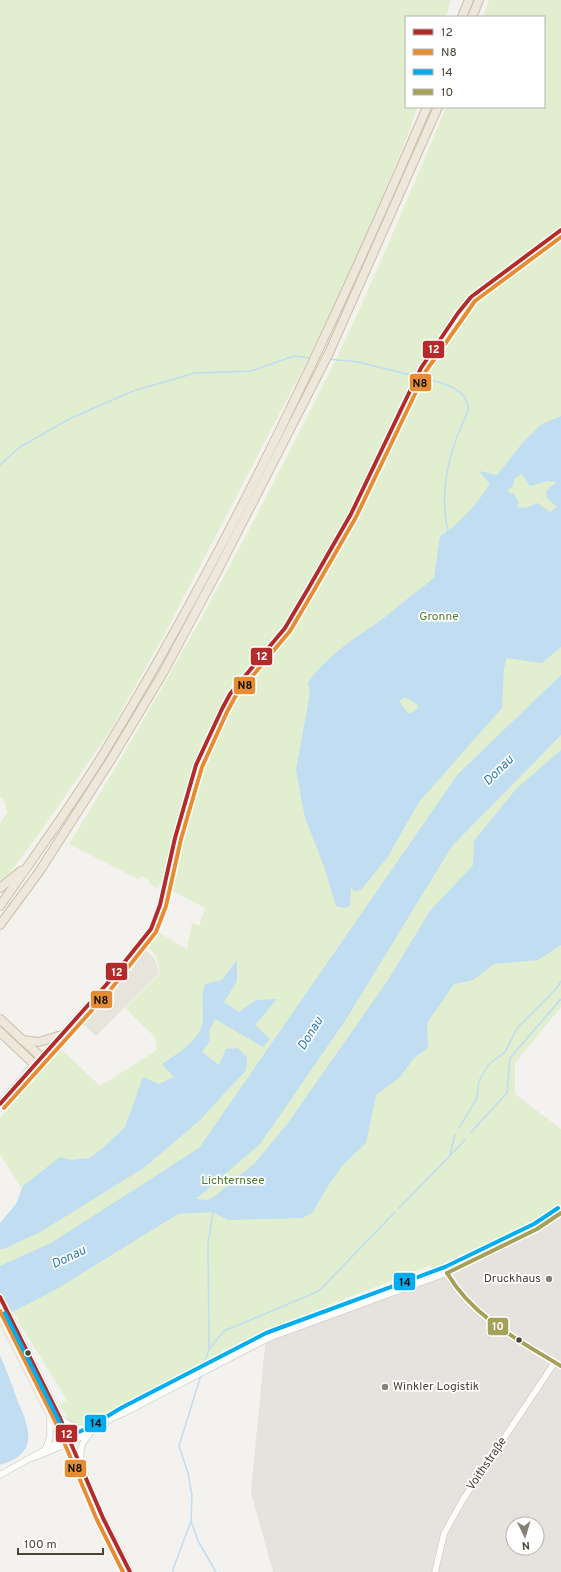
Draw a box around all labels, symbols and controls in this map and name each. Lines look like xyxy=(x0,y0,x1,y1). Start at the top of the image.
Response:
legend xyxy=(405,16,545,108)
text: 12 xyxy=(441,25,453,41)
text: N8 xyxy=(441,45,457,61)
text: 14 xyxy=(441,65,453,81)
text: 10 xyxy=(441,85,453,101)
line badge: 12 xyxy=(422,340,445,359)
text: 12 xyxy=(428,343,440,357)
line badge: N8 xyxy=(409,373,432,392)
text: N8 xyxy=(413,377,427,391)
park label: Gronne xyxy=(419,609,459,625)
line badge: 12 xyxy=(250,647,273,666)
text: 12 xyxy=(256,650,268,664)
line badge: N8 xyxy=(233,676,256,695)
text: N8 xyxy=(238,679,252,693)
water label: Donau xyxy=(481,752,518,789)
line badge: 12 xyxy=(105,962,128,981)
text: 12 xyxy=(111,966,123,980)
line badge: N8 xyxy=(90,990,113,1009)
text: N8 xyxy=(94,994,108,1008)
water label: Donau xyxy=(295,1014,328,1054)
park label: Lichternsee xyxy=(201,1173,265,1189)
water label: Donau xyxy=(49,1242,90,1273)
place label: Druckhaus xyxy=(484,1271,541,1287)
line badge: 14 xyxy=(393,1272,416,1291)
marker: Druckhaus xyxy=(544,1274,554,1284)
text: 14 xyxy=(399,1276,411,1290)
line badge: 10 xyxy=(487,1317,509,1336)
text: 10 xyxy=(492,1320,504,1334)
unlabelled marker xyxy=(514,1335,524,1345)
unlabelled marker xyxy=(23,1348,33,1358)
place label: Winkler Logistik xyxy=(393,1379,479,1395)
marker: Winkler Logistik xyxy=(380,1382,390,1392)
line badge: 14 xyxy=(84,1414,107,1433)
text: 14 xyxy=(90,1417,102,1431)
line badge: 12 xyxy=(55,1424,78,1443)
text: 12 xyxy=(61,1428,73,1442)
street label: Voithstraße xyxy=(463,1434,511,1494)
line badge: N8 xyxy=(64,1459,87,1478)
text: N8 xyxy=(68,1462,82,1476)
north arrow xyxy=(505,1516,545,1556)
scale bar xyxy=(18,1530,103,1556)
text: 100 m xyxy=(24,1537,57,1553)
text: N xyxy=(521,1538,530,1552)

